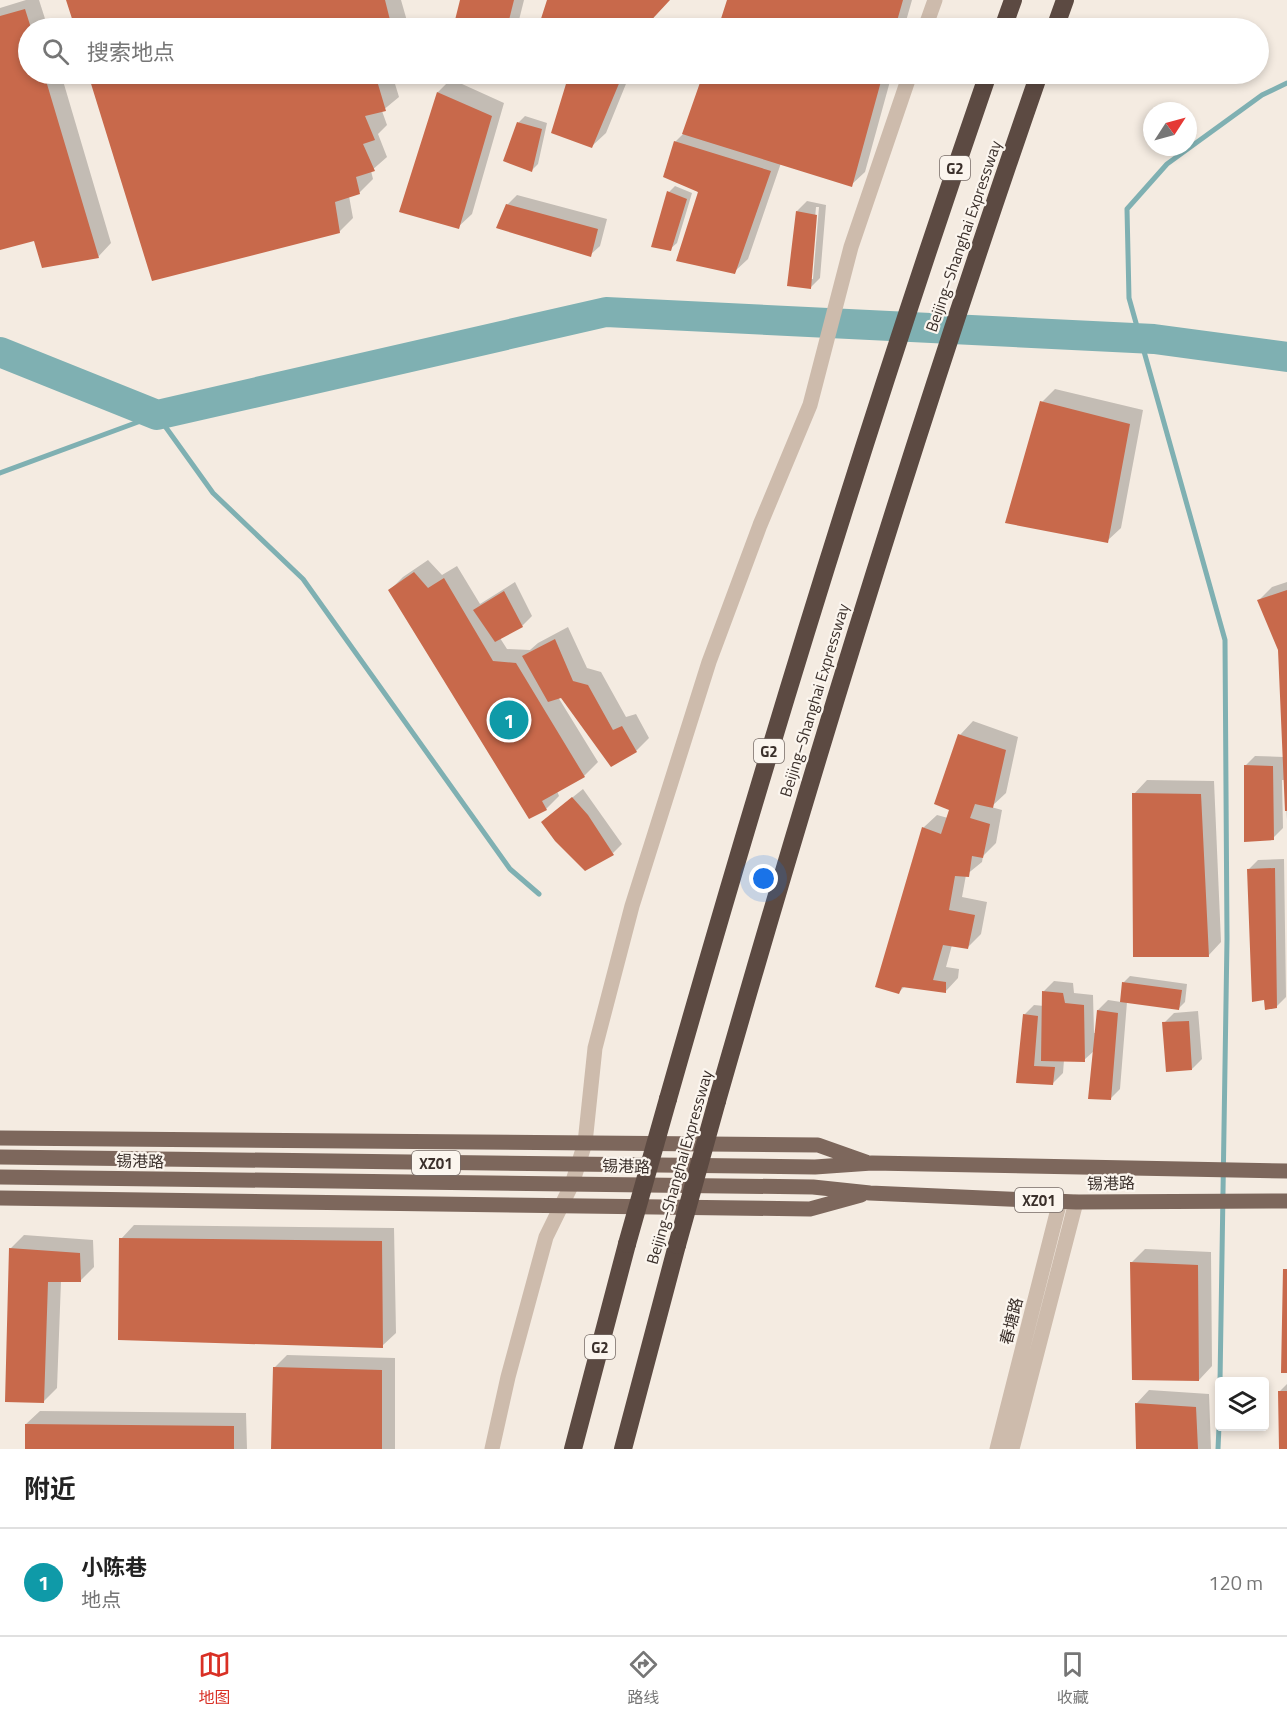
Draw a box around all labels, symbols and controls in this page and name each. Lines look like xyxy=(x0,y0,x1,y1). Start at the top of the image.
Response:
search box xyxy=(18,18,1269,84)
icon: search xyxy=(39,35,72,68)
text: 搜索地点 xyxy=(87,35,175,69)
north arrow xyxy=(1143,102,1197,156)
street label: Beijing–Shanghai Expressway xyxy=(919,137,1007,335)
road number: G2 xyxy=(940,156,970,180)
street label: Beijing–Shanghai Expressway xyxy=(773,600,855,800)
pin: 1 xyxy=(490,698,528,742)
road number: G2 xyxy=(754,739,784,763)
your location xyxy=(749,864,778,893)
street label: Beijing–Shanghai Expressway xyxy=(640,1067,718,1267)
street label: 锡港路 xyxy=(116,1149,164,1173)
road number: XZ01 xyxy=(412,1151,460,1175)
street label: 锡港路 xyxy=(602,1154,650,1178)
street label: 锡港路 xyxy=(1087,1171,1135,1195)
road number: XZ01 xyxy=(1015,1188,1063,1212)
street label: 春塘路 xyxy=(994,1295,1028,1347)
road number: G2 xyxy=(585,1335,615,1359)
map controls xyxy=(1215,1377,1269,1431)
button: layers xyxy=(1215,1377,1269,1431)
text: 附近 xyxy=(24,1469,76,1508)
text: 小陈巷 xyxy=(81,1550,147,1584)
text: 1 xyxy=(38,1567,49,1598)
text: 120 m xyxy=(1208,1567,1263,1598)
text: 地点 xyxy=(81,1584,121,1615)
tab: 地图 xyxy=(198,1648,231,1709)
tab: 路线 xyxy=(627,1648,660,1709)
tab: 收藏 xyxy=(1056,1648,1089,1709)

